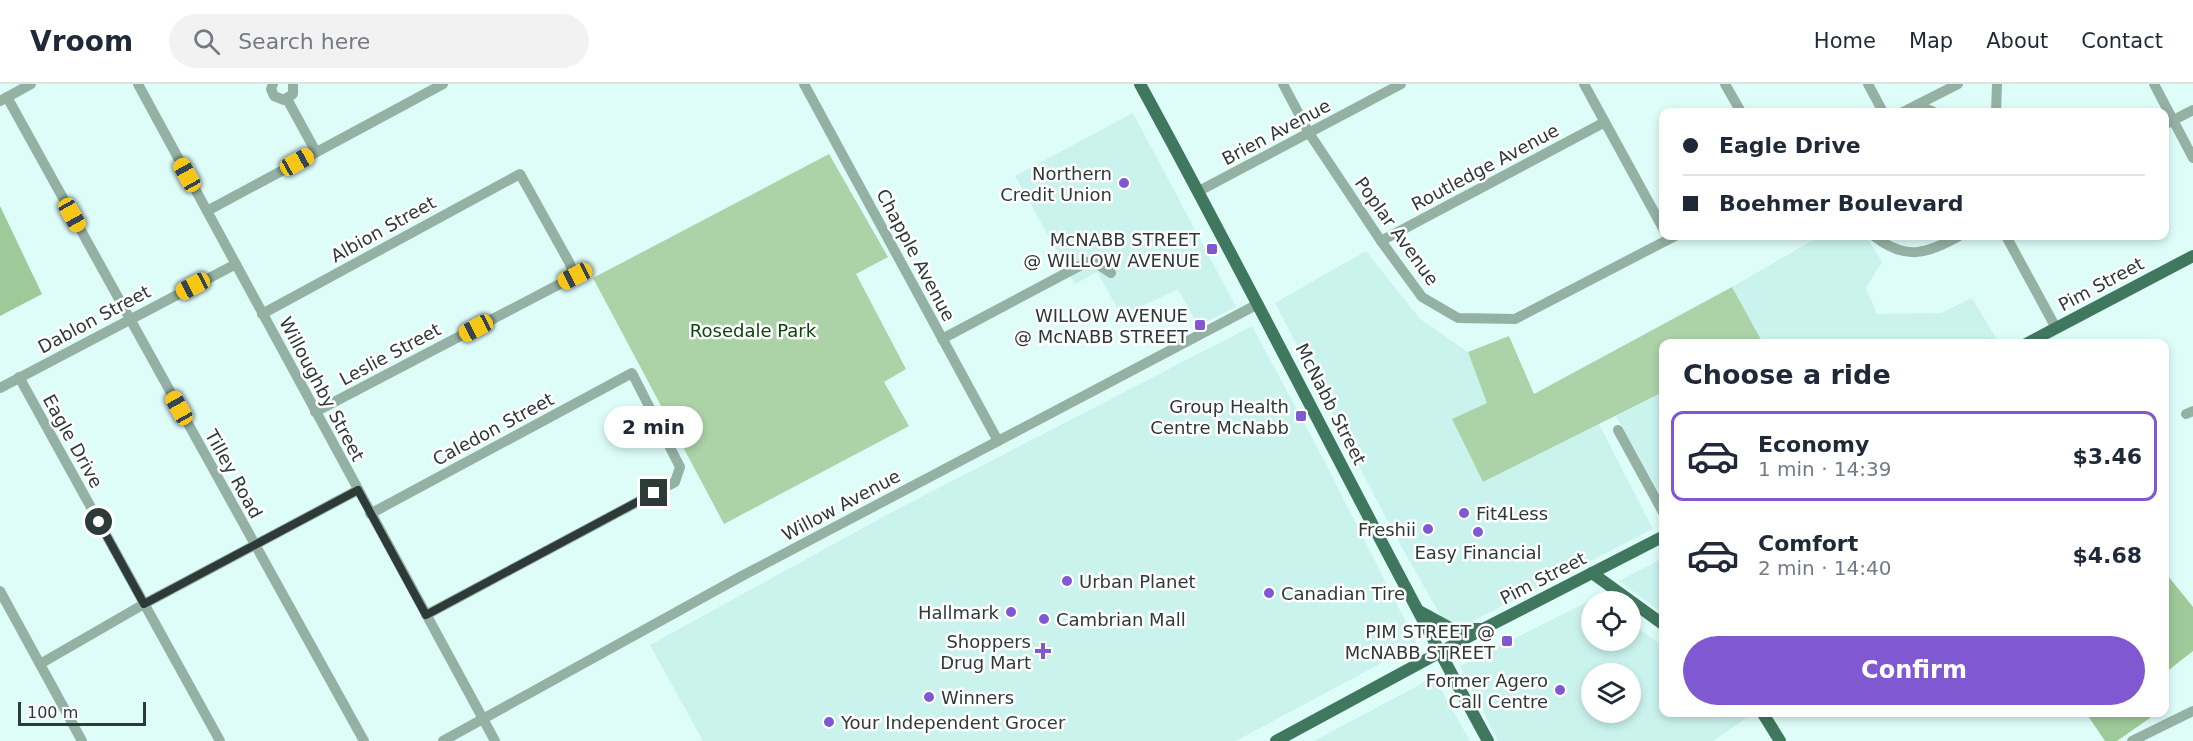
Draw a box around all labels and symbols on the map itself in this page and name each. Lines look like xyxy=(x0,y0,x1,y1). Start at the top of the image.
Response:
street label: Brien Avenue xyxy=(1218,95,1334,169)
street label: Routledge Avenue xyxy=(1408,119,1562,215)
car xyxy=(277,145,317,179)
car xyxy=(170,155,204,195)
place label: Northern Credit Union xyxy=(1000,163,1112,205)
street label: Poplar Avenue xyxy=(1351,173,1443,289)
marker: Northern Credit Union xyxy=(1117,176,1131,190)
street label: Chapple Avenue xyxy=(872,185,960,325)
street label: Albion Street xyxy=(327,192,439,266)
car xyxy=(55,195,89,235)
place label: McNABB STREET @ WILLOW AVENUE xyxy=(1023,229,1201,271)
marker: McNABB STREET @ WILLOW AVENUE xyxy=(1205,242,1219,256)
street label: Pim Street xyxy=(2055,253,2147,315)
car xyxy=(555,260,595,292)
car xyxy=(173,270,213,302)
street label: Dablon Street xyxy=(34,281,154,357)
place label: WILLOW AVENUE @ McNABB STREET xyxy=(1014,305,1189,347)
car xyxy=(456,312,496,344)
street label: Willoughby Street xyxy=(275,313,369,465)
marker: WILLOW AVENUE @ McNABB STREET xyxy=(1193,318,1207,332)
street label: Leslie Street xyxy=(336,319,444,389)
park label: Rosedale Park xyxy=(690,320,817,341)
street label: McNabb Street xyxy=(1291,340,1371,468)
car xyxy=(162,388,196,428)
street label: Caledon Street xyxy=(429,388,557,470)
street label: Eagle Drive xyxy=(39,391,107,491)
place label: Group Health Centre McNabb xyxy=(1150,396,1289,438)
callout: 2 min xyxy=(604,406,704,448)
marker: Group Health Centre McNabb xyxy=(1294,409,1308,423)
street label: Tilley Road xyxy=(201,425,267,522)
street label: Willow Avenue xyxy=(778,465,904,545)
route end xyxy=(640,479,667,506)
place label: Fit4Less xyxy=(1476,503,1548,524)
marker: Fit4Less xyxy=(1457,506,1471,520)
route start xyxy=(85,508,112,535)
place label: Freshii xyxy=(1358,519,1416,540)
marker: Freshii xyxy=(1421,522,1435,536)
marker: Easy Financial xyxy=(1471,525,1485,539)
place label: Easy Financial xyxy=(1415,542,1541,563)
street label: Pim Street xyxy=(1497,547,1589,609)
place label: Urban Planet xyxy=(1079,571,1196,592)
marker: Urban Planet xyxy=(1060,574,1074,588)
place label: Canadian Tire xyxy=(1281,583,1405,604)
marker: Canadian Tire xyxy=(1262,586,1276,600)
place label: Hallmark xyxy=(918,602,1000,623)
marker: Hallmark xyxy=(1004,605,1018,619)
place label: Cambrian Mall xyxy=(1056,609,1186,630)
marker: Cambrian Mall xyxy=(1037,612,1051,626)
place label: PIM STREET @ McNABB STREET xyxy=(1345,621,1496,663)
place label: Shoppers Drug Mart xyxy=(940,631,1031,673)
marker: PIM STREET @ McNABB STREET xyxy=(1500,634,1514,648)
marker: Shoppers Drug Mart xyxy=(1036,644,1050,658)
place label: Former Agero Call Centre xyxy=(1426,670,1548,712)
marker: Former Agero Call Centre xyxy=(1553,683,1567,697)
place label: Winners xyxy=(941,687,1014,708)
marker: Winners xyxy=(922,690,936,704)
scale bar xyxy=(18,699,146,726)
place label: Your Independent Grocer xyxy=(840,712,1066,733)
marker: Your Independent Grocer xyxy=(822,715,836,729)

